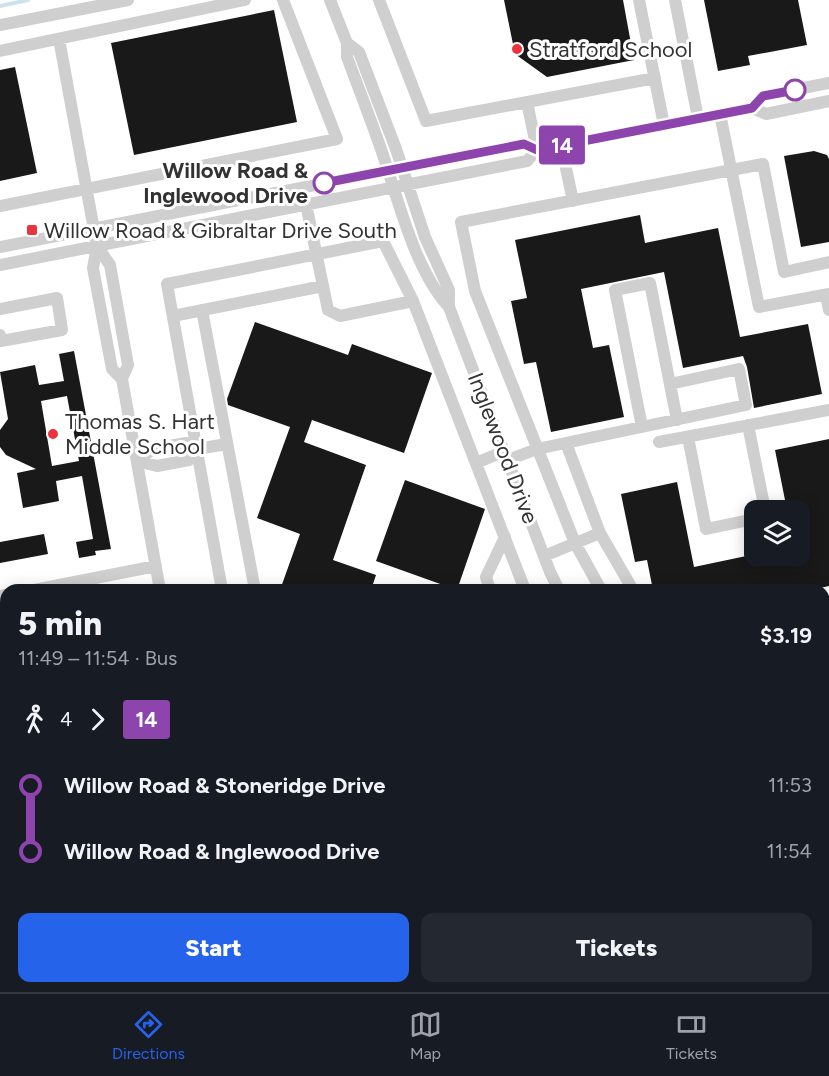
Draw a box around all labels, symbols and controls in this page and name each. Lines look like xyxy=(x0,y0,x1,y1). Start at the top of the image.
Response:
place label: Stratford School xyxy=(529,36,692,63)
marker: Stratford School xyxy=(510,42,524,56)
unlabelled marker xyxy=(784,79,806,101)
line badge: 14 xyxy=(535,126,589,164)
text: 14 xyxy=(551,133,573,158)
place label: Willow Road & Inglewood Drive xyxy=(143,157,309,209)
marker: Willow Road & Inglewood Drive xyxy=(313,172,335,194)
place label: Willow Road & Gibraltar Drive South xyxy=(44,217,397,244)
marker: Willow Road & Gibraltar Drive South xyxy=(25,223,39,237)
street label: Inglewood Drive xyxy=(462,369,544,527)
place label: Thomas S. Hart Middle School xyxy=(65,408,215,460)
marker: Thomas S. Hart Middle School xyxy=(46,427,60,441)
map controls xyxy=(744,500,810,566)
button: layers xyxy=(744,500,810,566)
text: 5 min xyxy=(18,604,102,643)
text: $3.19 xyxy=(760,622,812,649)
text: 11:49 – 11:54 · Bus xyxy=(18,646,177,670)
icon: walk xyxy=(18,703,51,736)
icon: forward xyxy=(81,703,114,736)
text: 4 xyxy=(60,707,72,731)
text: 14 xyxy=(135,707,158,732)
text: Willow Road & Stoneridge Drive xyxy=(64,772,386,799)
text: 11:53 xyxy=(768,773,812,797)
text: Willow Road & Inglewood Drive xyxy=(64,838,379,865)
text: 11:54 xyxy=(767,839,812,863)
button: Start xyxy=(18,913,409,982)
button: Tickets xyxy=(421,913,812,982)
tab: Directions xyxy=(112,1008,185,1063)
tab: Map xyxy=(409,1008,442,1063)
tab: Tickets xyxy=(666,1008,717,1063)

